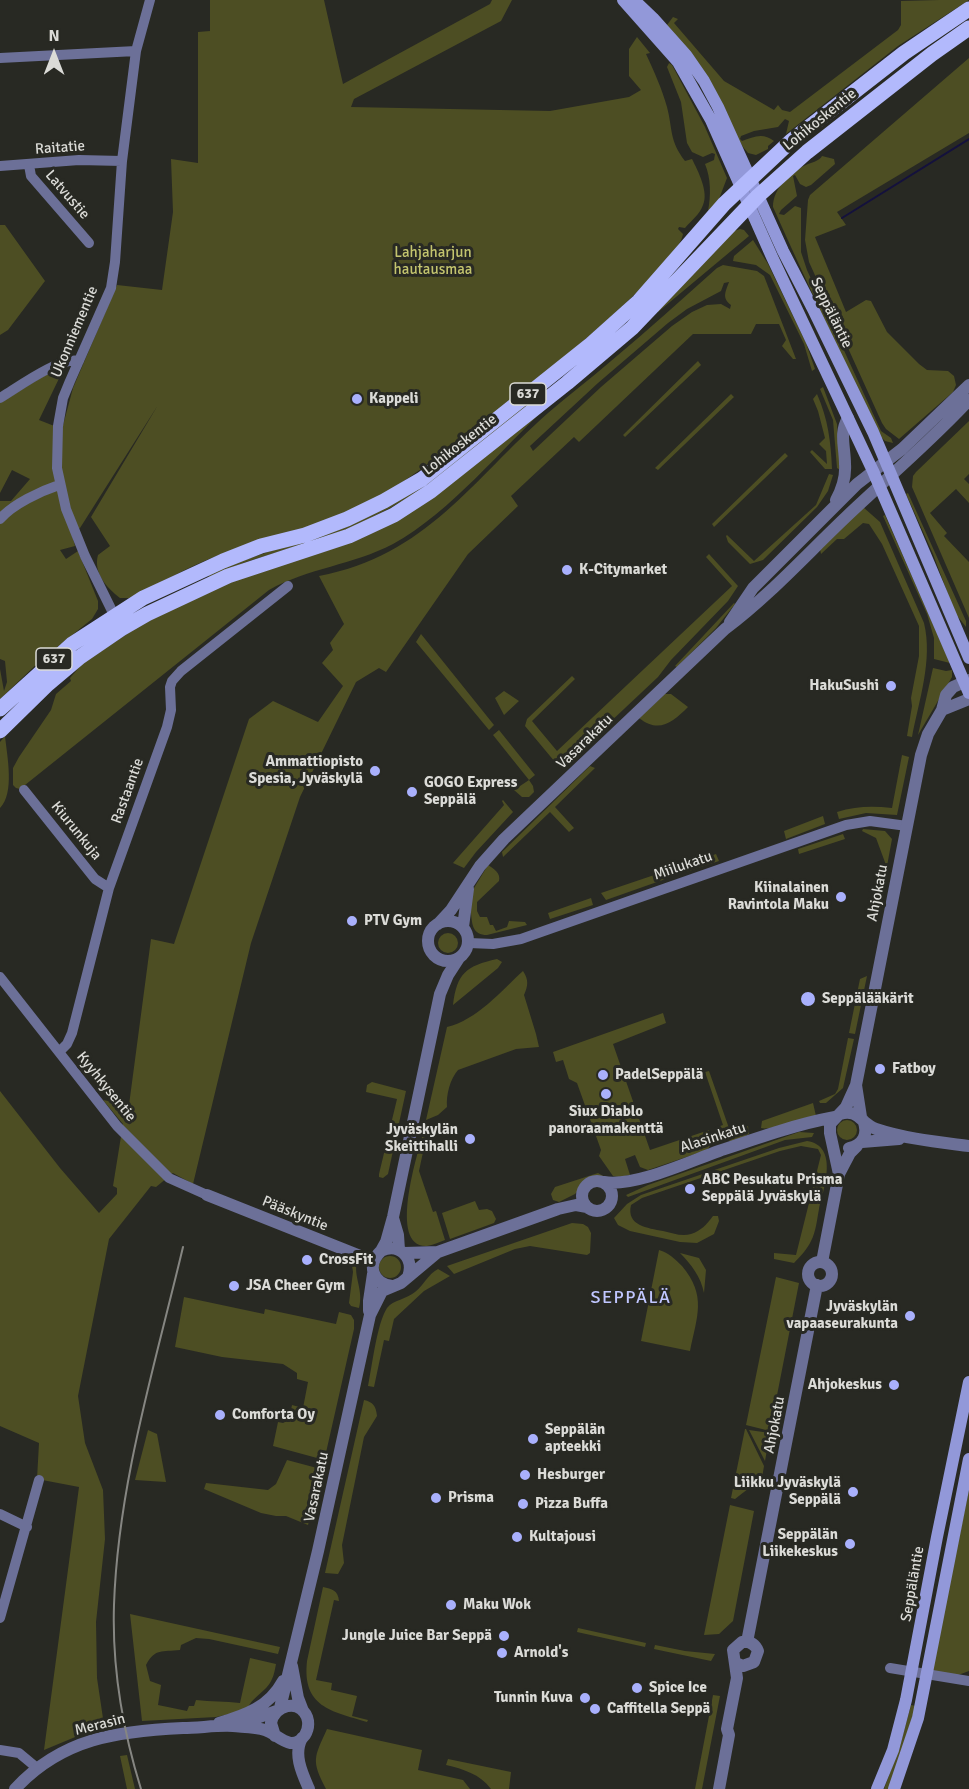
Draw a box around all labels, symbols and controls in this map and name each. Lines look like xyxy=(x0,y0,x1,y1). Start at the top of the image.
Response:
north arrow xyxy=(24,24,84,84)
text: N xyxy=(48,26,60,46)
street label: Lohikoskentie xyxy=(780,85,860,155)
street label: Raitatie xyxy=(34,137,86,159)
street label: Latvustie xyxy=(41,167,93,223)
park label: Lahjaharjun hautausmaa xyxy=(394,244,472,279)
street label: Seppäläntie xyxy=(806,275,856,351)
street label: Ukonniementie xyxy=(48,284,102,380)
road number: 637 xyxy=(510,383,546,405)
place label: Kappeli xyxy=(369,390,419,408)
marker: Kappeli xyxy=(350,392,364,406)
street label: Lohikoskentie xyxy=(419,411,501,479)
place label: K-Citymarket xyxy=(579,561,667,579)
marker: K-Citymarket xyxy=(560,563,574,577)
road number: 637 xyxy=(36,648,72,670)
place label: HakuSushi xyxy=(809,677,879,695)
marker: HakuSushi xyxy=(884,679,898,693)
street label: Vasarakatu xyxy=(553,711,617,773)
place label: Ammattiopisto Spesia, Jyväskylä xyxy=(249,753,363,788)
street label: Rastaantie xyxy=(108,756,148,826)
marker: Ammattiopisto Spesia, Jyväskylä xyxy=(368,764,382,778)
place label: GOGO Express Seppälä xyxy=(424,774,517,809)
marker: GOGO Express Seppälä xyxy=(405,785,419,799)
street label: Kiurunkuja xyxy=(47,798,105,864)
street label: Miilukatu xyxy=(651,848,715,884)
street label: Ahjokatu xyxy=(864,863,892,923)
place label: Kiinalainen Ravintola Maku xyxy=(728,879,829,914)
marker: Kiinalainen Ravintola Maku xyxy=(834,890,848,904)
place label: PTV Gym xyxy=(364,912,422,930)
marker: PTV Gym xyxy=(345,914,359,928)
marker: Seppälääkärit xyxy=(799,990,817,1008)
place label: Seppälääkärit xyxy=(822,990,914,1008)
street label: Kyyhkysentie xyxy=(72,1048,140,1126)
place label: Fatboy xyxy=(892,1060,936,1078)
marker: Fatboy xyxy=(873,1062,887,1076)
place label: PadelSeppälä xyxy=(615,1066,703,1084)
marker: PadelSeppälä xyxy=(596,1068,610,1082)
marker: Siux Diablo panoraamakenttä xyxy=(599,1087,613,1101)
place label: Siux Diablo panoraamakenttä xyxy=(548,1103,664,1138)
street label: Alasinkatu xyxy=(678,1119,748,1157)
place label: Jyväskylän Skeittihalli xyxy=(385,1121,458,1156)
marker: Jyväskylän Skeittihalli xyxy=(463,1132,477,1146)
place label: ABC Pesukatu Prisma Seppälä Jyväskylä xyxy=(702,1171,842,1206)
marker: ABC Pesukatu Prisma Seppälä Jyväskylä xyxy=(683,1182,697,1196)
street label: Pääskyntie xyxy=(259,1193,331,1235)
place label: CrossFit xyxy=(319,1251,373,1269)
marker: CrossFit xyxy=(300,1253,314,1267)
place label: JSA Cheer Gym xyxy=(246,1277,345,1295)
marker: JSA Cheer Gym xyxy=(227,1279,241,1293)
district label: SEPPÄLÄ xyxy=(590,1287,672,1309)
place label: Jyväskylän vapaaseurakunta xyxy=(787,1298,898,1333)
marker: Jyväskylän vapaaseurakunta xyxy=(903,1309,917,1323)
place label: Ahjokeskus xyxy=(808,1376,882,1394)
marker: Ahjokeskus xyxy=(887,1378,901,1392)
street label: Ahjokatu xyxy=(761,1395,789,1455)
place label: Comforta Oy xyxy=(232,1406,315,1424)
marker: Comforta Oy xyxy=(213,1408,227,1422)
place label: Seppälän apteekki xyxy=(545,1421,605,1456)
marker: Seppälän apteekki xyxy=(526,1432,540,1446)
street label: Vasarakatu xyxy=(301,1450,333,1524)
place label: Hesburger xyxy=(537,1466,605,1484)
marker: Hesburger xyxy=(518,1468,532,1482)
place label: Liikku Jyväskylä Seppälä xyxy=(734,1474,841,1509)
marker: Liikku Jyväskylä Seppälä xyxy=(846,1485,860,1499)
place label: Prisma xyxy=(448,1489,494,1507)
marker: Prisma xyxy=(429,1491,443,1505)
place label: Pizza Buffa xyxy=(535,1495,608,1513)
marker: Pizza Buffa xyxy=(516,1497,530,1511)
place label: Seppälän Liikekeskus xyxy=(762,1526,838,1561)
place label: Kultajousi xyxy=(529,1528,596,1546)
marker: Kultajousi xyxy=(510,1530,524,1544)
marker: Seppälän Liikekeskus xyxy=(843,1537,857,1551)
street label: Seppäläntie xyxy=(897,1545,929,1623)
place label: Maku Wok xyxy=(463,1596,531,1614)
marker: Maku Wok xyxy=(444,1598,458,1612)
place label: Jungle Juice Bar Seppä xyxy=(342,1627,492,1645)
marker: Jungle Juice Bar Seppä xyxy=(497,1629,511,1643)
place label: Arnold's xyxy=(514,1644,568,1662)
marker: Arnold's xyxy=(495,1646,509,1660)
place label: Spice Ice xyxy=(649,1679,707,1697)
marker: Spice Ice xyxy=(630,1681,644,1695)
place label: Tunnin Kuva xyxy=(494,1689,573,1707)
marker: Tunnin Kuva xyxy=(578,1691,592,1705)
place label: Caffitella Seppä xyxy=(607,1700,710,1718)
marker: Caffitella Seppä xyxy=(588,1702,602,1716)
street label: Merasin xyxy=(73,1710,127,1740)

